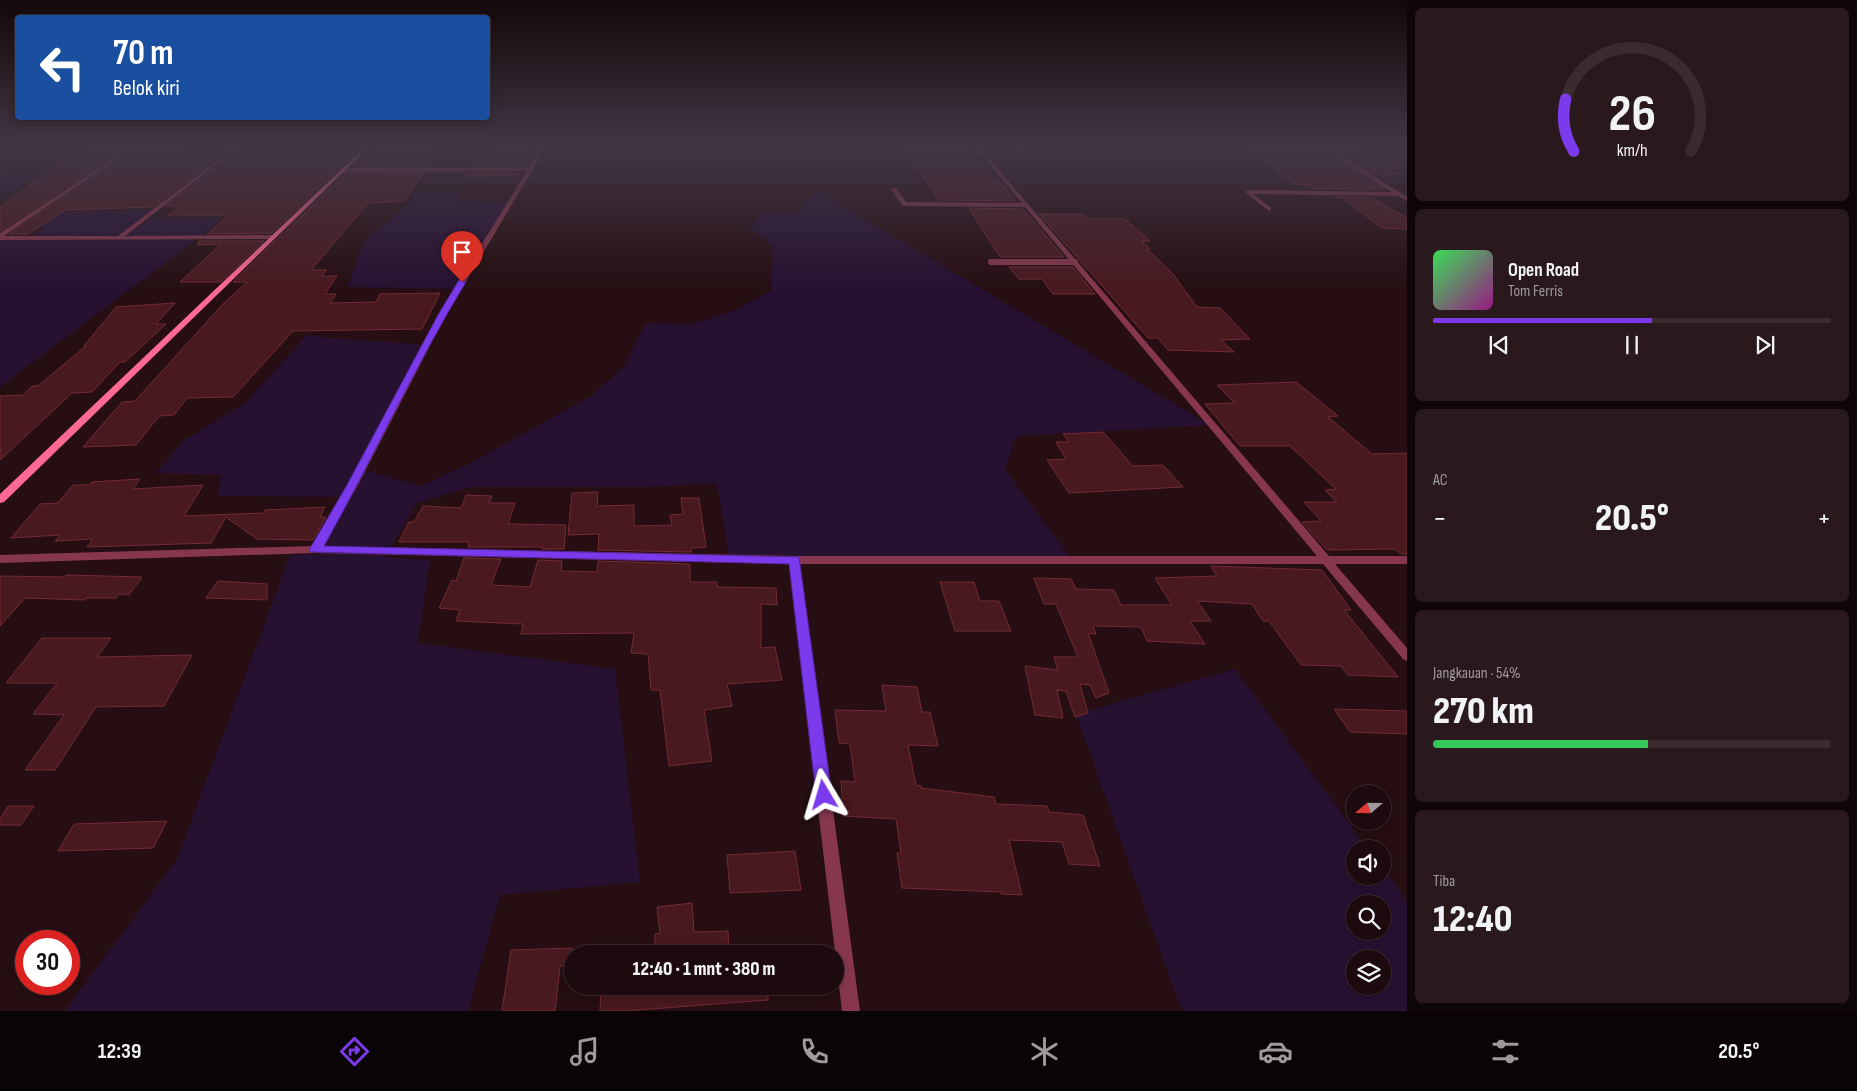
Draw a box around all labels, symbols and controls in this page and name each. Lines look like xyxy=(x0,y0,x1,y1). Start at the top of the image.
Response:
text: 70 m xyxy=(113,32,173,75)
icon: left xyxy=(30,35,95,100)
text: Belok kiri xyxy=(113,75,180,102)
text: 26 xyxy=(1608,83,1656,146)
text: km/h xyxy=(1617,140,1647,161)
pin xyxy=(441,231,483,282)
icon: arrive xyxy=(448,238,476,266)
text: Open Road xyxy=(1508,259,1579,282)
text: Tom Ferris xyxy=(1508,282,1563,301)
icon: previous xyxy=(1485,331,1513,359)
icon: pause xyxy=(1618,331,1646,359)
icon: next xyxy=(1751,331,1779,359)
text: AC xyxy=(1433,471,1447,490)
text: 20.5° xyxy=(1595,496,1669,541)
text: − xyxy=(1433,502,1447,535)
text: + xyxy=(1817,502,1831,535)
text: Jangkauan · 54% xyxy=(1433,664,1521,683)
text: 270 km xyxy=(1433,689,1534,734)
position arrow xyxy=(797,768,849,820)
north arrow xyxy=(1346,785,1391,830)
map controls xyxy=(1346,785,1391,995)
button: sound xyxy=(1346,840,1391,885)
text: Tiba xyxy=(1433,872,1455,891)
button: search xyxy=(1346,895,1391,940)
text: 12:40 xyxy=(1433,897,1512,942)
speed limit sign: 30 xyxy=(15,930,80,995)
button: layers xyxy=(1346,950,1391,995)
text: 12:40 · 1 mnt · 380 m xyxy=(633,958,775,981)
icon: directions xyxy=(337,1034,372,1069)
icon: music xyxy=(567,1034,602,1069)
icon: phone xyxy=(797,1034,832,1069)
icon: climate xyxy=(1027,1034,1062,1069)
icon: car xyxy=(1258,1034,1293,1069)
icon: filters xyxy=(1488,1034,1523,1069)
text: 12:39 xyxy=(98,1038,141,1065)
text: 20.5° xyxy=(1718,1038,1759,1065)

